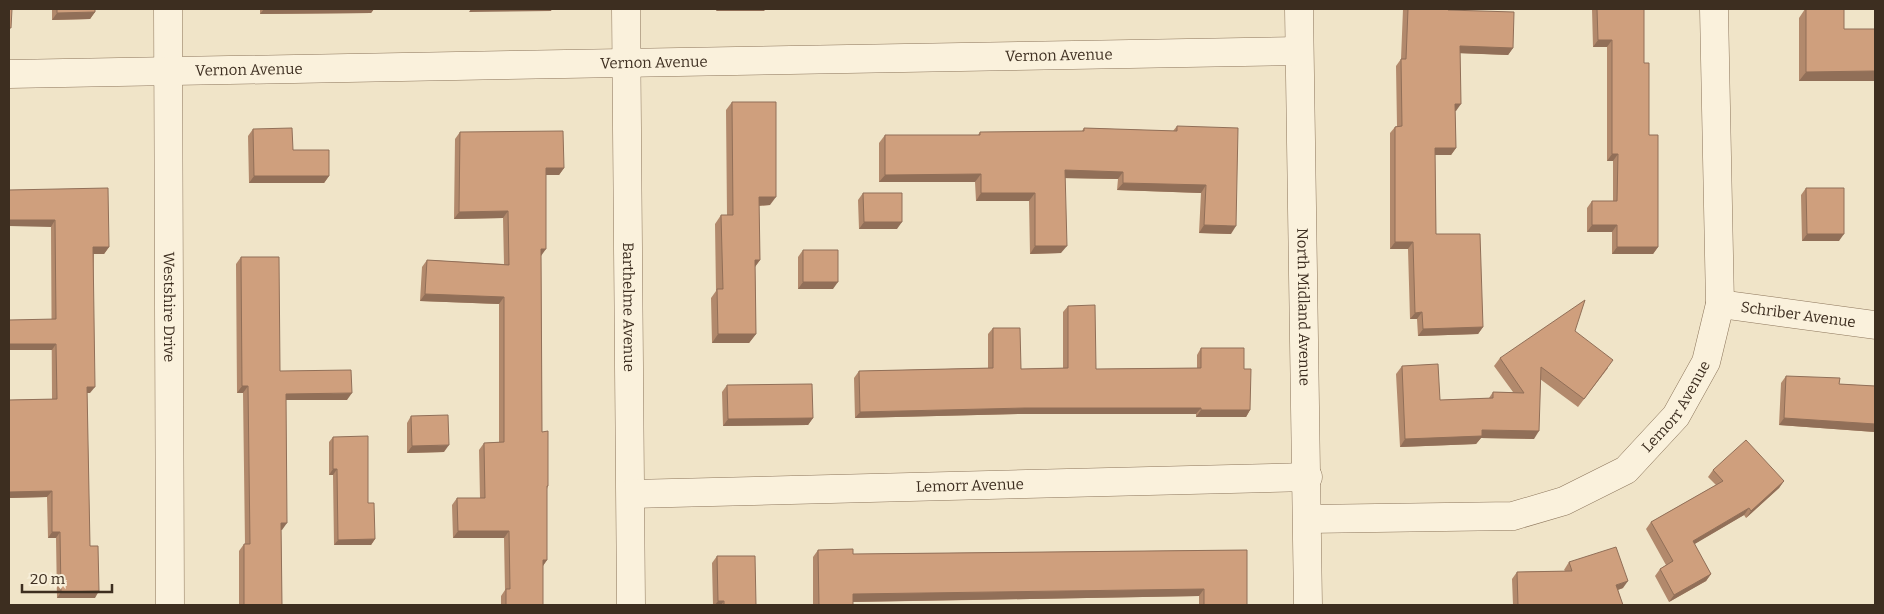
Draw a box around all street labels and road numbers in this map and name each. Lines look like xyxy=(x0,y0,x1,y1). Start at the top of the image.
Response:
street label: Vernon Avenue xyxy=(1005,45,1113,65)
street label: Vernon Avenue xyxy=(600,53,708,72)
street label: Vernon Avenue xyxy=(195,60,303,80)
street label: North Midland Avenue xyxy=(1293,228,1314,386)
street label: Barthelme Avenue xyxy=(619,242,638,372)
street label: Westshire Drive xyxy=(160,252,178,362)
street label: Schriber Avenue xyxy=(1740,298,1857,331)
street label: Lemorr Avenue xyxy=(1638,357,1714,456)
street label: Lemorr Avenue xyxy=(916,475,1024,496)

